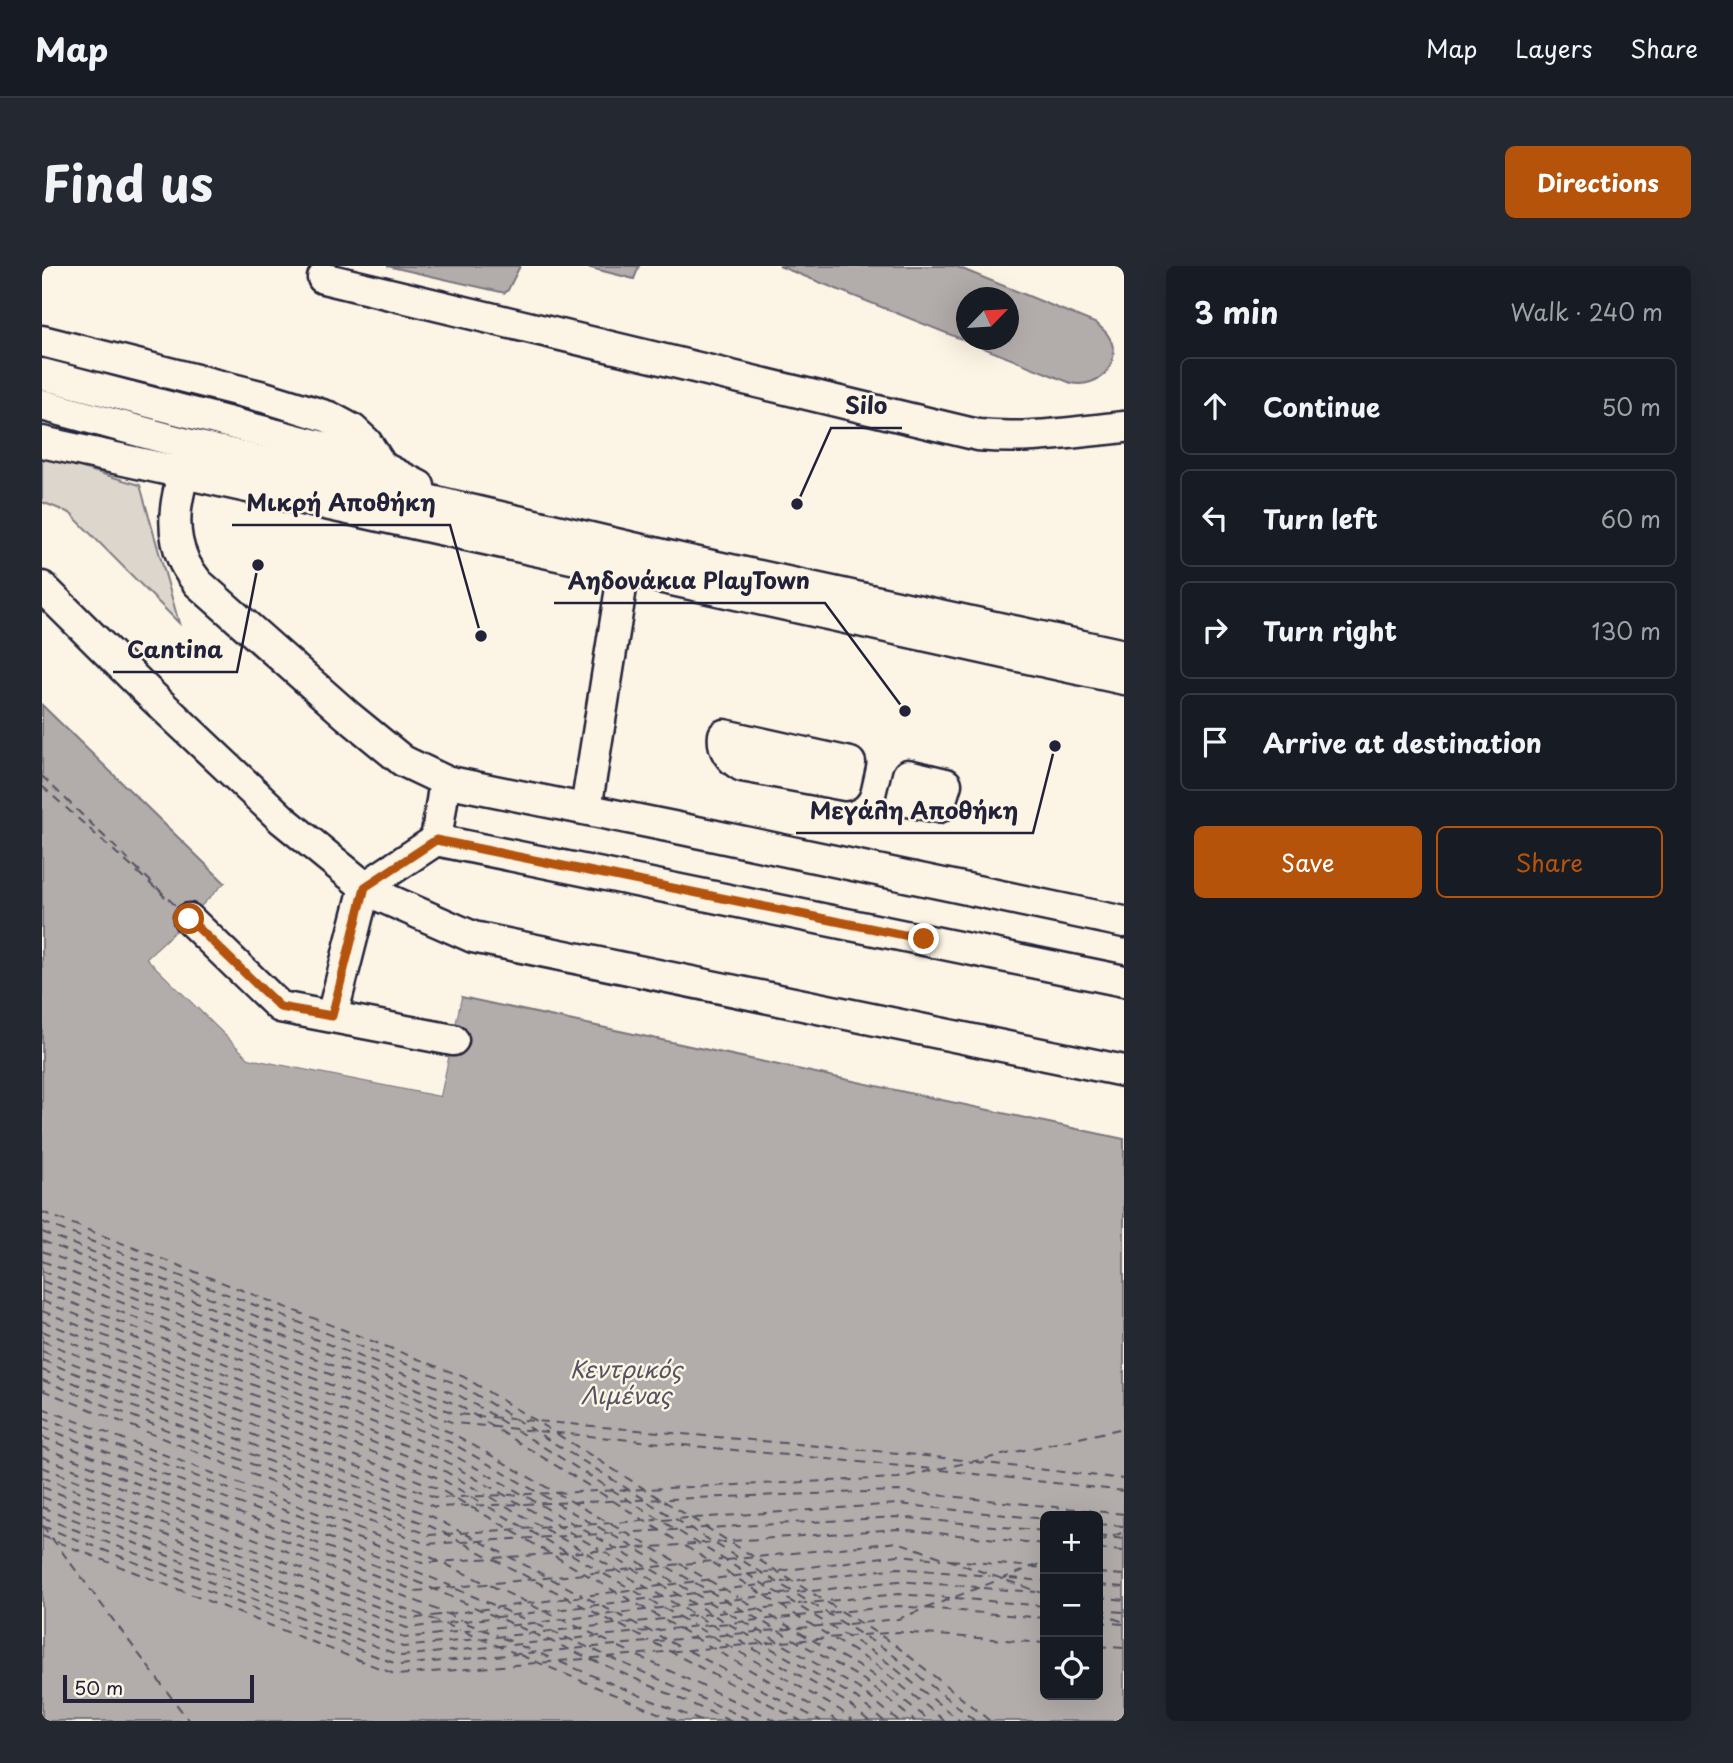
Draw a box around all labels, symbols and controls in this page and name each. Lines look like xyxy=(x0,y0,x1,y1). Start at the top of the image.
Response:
text: Map xyxy=(35,23,108,73)
text: Map xyxy=(1426,30,1477,66)
text: Layers xyxy=(1515,30,1592,66)
text: Share xyxy=(1630,30,1698,66)
text: Find us xyxy=(42,145,213,219)
button: Directions xyxy=(1505,146,1691,218)
north arrow xyxy=(956,287,1019,350)
text: 3 min xyxy=(1194,289,1279,334)
text: Walk · 240 m xyxy=(1511,294,1663,329)
callout: Silo xyxy=(831,384,902,428)
text: Silo xyxy=(845,387,887,422)
icon: ahead xyxy=(1196,387,1234,425)
text: Continue xyxy=(1263,387,1380,426)
text: 50 m xyxy=(1601,389,1661,424)
callout: Μικρή Αποθήκη xyxy=(232,481,450,525)
text: Μικρή Αποθήκη xyxy=(246,484,436,519)
icon: left xyxy=(1196,499,1234,537)
text: Turn left xyxy=(1263,499,1378,538)
text: 60 m xyxy=(1601,501,1661,536)
callout: Αηδονάκια PlayTown xyxy=(554,559,825,603)
text: Αηδονάκια PlayTown xyxy=(568,562,810,597)
icon: right xyxy=(1196,611,1234,649)
text: Turn right xyxy=(1263,611,1397,650)
text: 130 m xyxy=(1591,613,1661,648)
callout: Cantina xyxy=(113,628,237,672)
text: Cantina xyxy=(127,631,223,666)
icon: arrive xyxy=(1196,723,1234,761)
text: Arrive at destination xyxy=(1263,723,1542,762)
callout: Μεγάλη Αποθήκη xyxy=(796,789,1033,833)
text: Μεγάλη Αποθήκη xyxy=(810,792,1018,827)
button: Save xyxy=(1194,826,1422,898)
button: Share xyxy=(1436,826,1663,898)
route start xyxy=(173,903,204,934)
route end xyxy=(908,923,939,954)
water label: Κεντρικός Λιμένας xyxy=(570,1351,684,1412)
map controls xyxy=(1040,1511,1103,1700)
button: + xyxy=(1040,1511,1103,1574)
button: − xyxy=(1040,1574,1103,1637)
button: locate xyxy=(1040,1637,1103,1700)
scale bar xyxy=(63,1672,254,1704)
text: 50 m xyxy=(74,1673,123,1701)

